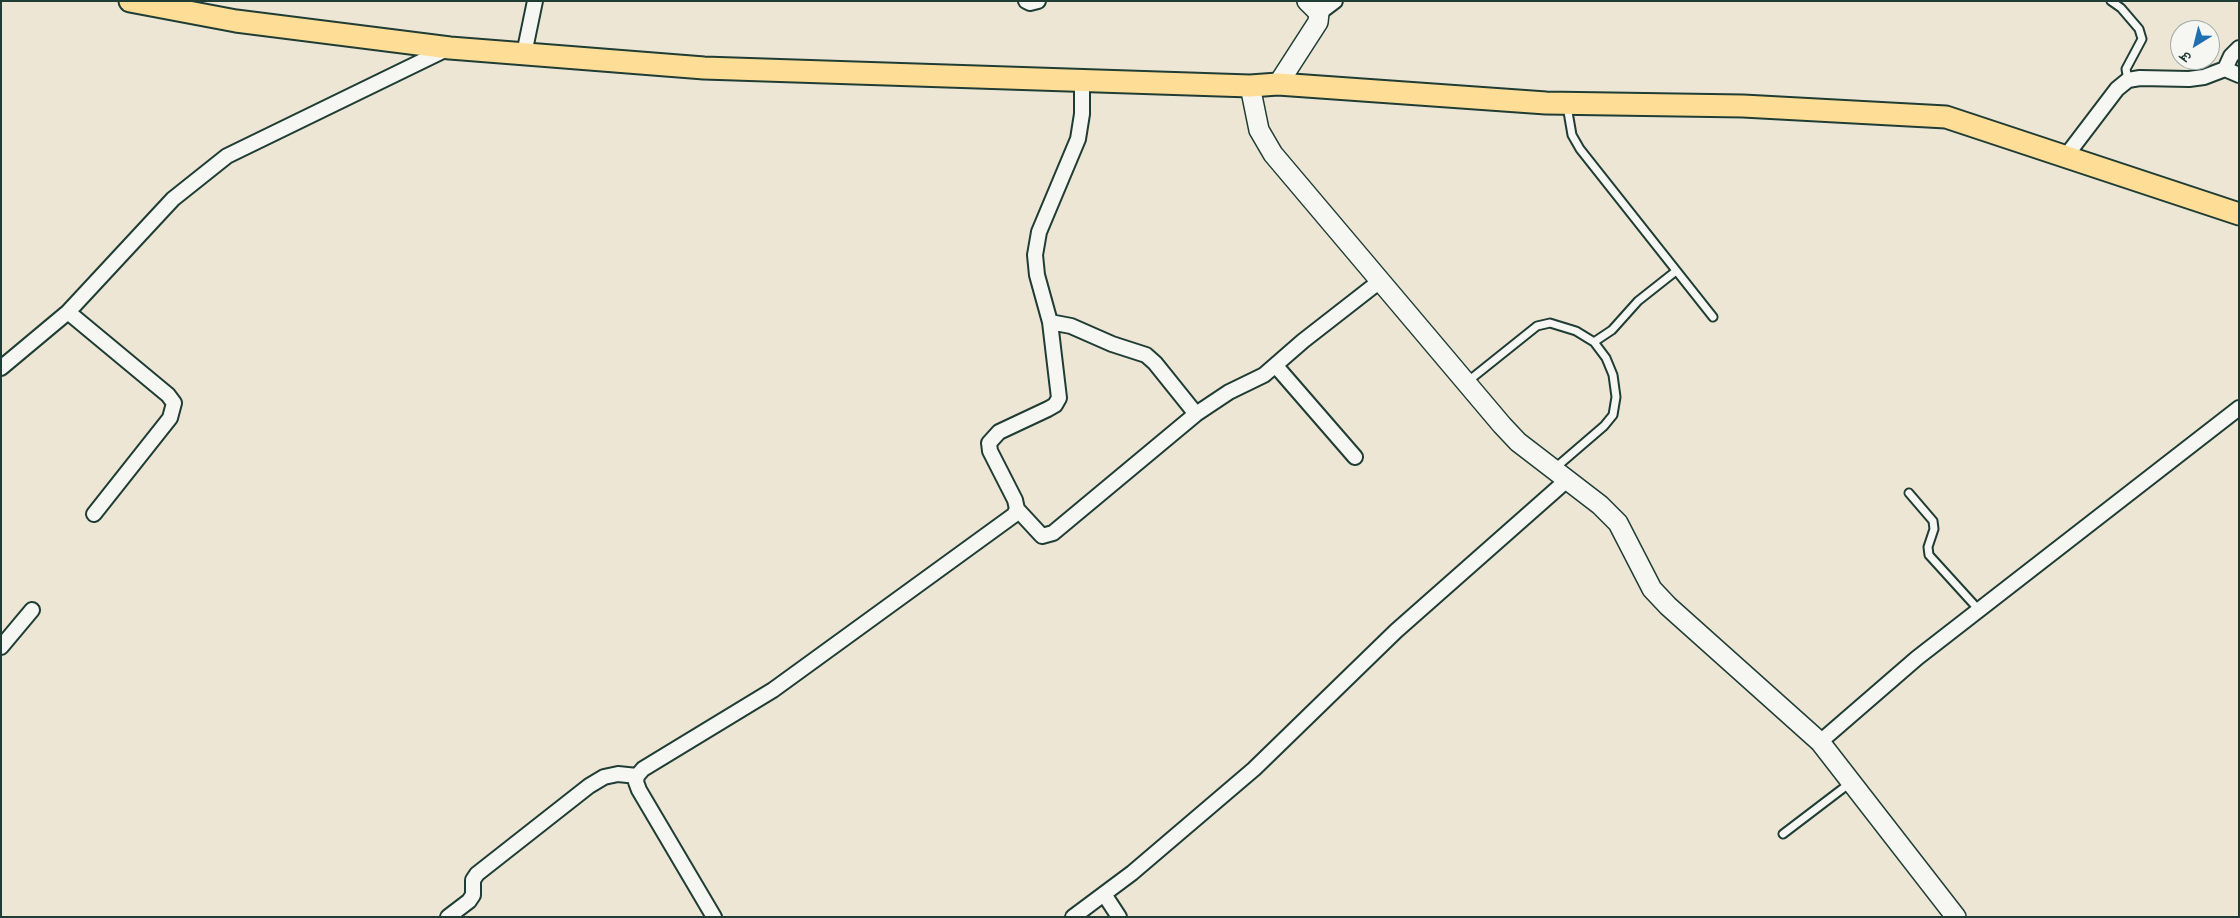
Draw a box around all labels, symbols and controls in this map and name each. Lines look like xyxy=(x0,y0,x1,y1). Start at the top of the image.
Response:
north arrow xyxy=(2170,20,2220,70)
text: उ xyxy=(2177,45,2197,68)

